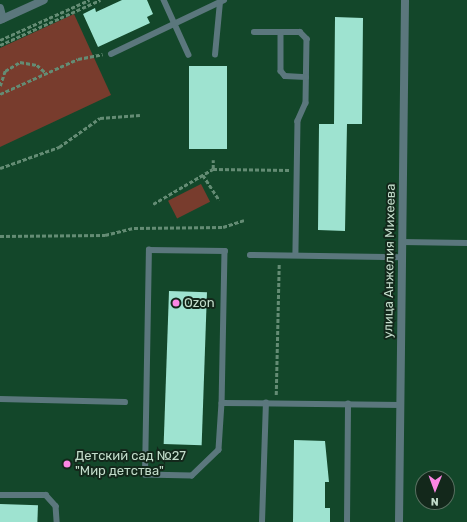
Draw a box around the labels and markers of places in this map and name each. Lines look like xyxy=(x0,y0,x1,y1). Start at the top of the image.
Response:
place label: Ozon xyxy=(184,295,215,311)
marker: Ozon xyxy=(171,298,181,308)
place label: Детский сад №27 "Мир детства" xyxy=(75,449,186,480)
marker: Детский сад №27 "Мир детства" xyxy=(62,459,72,469)

